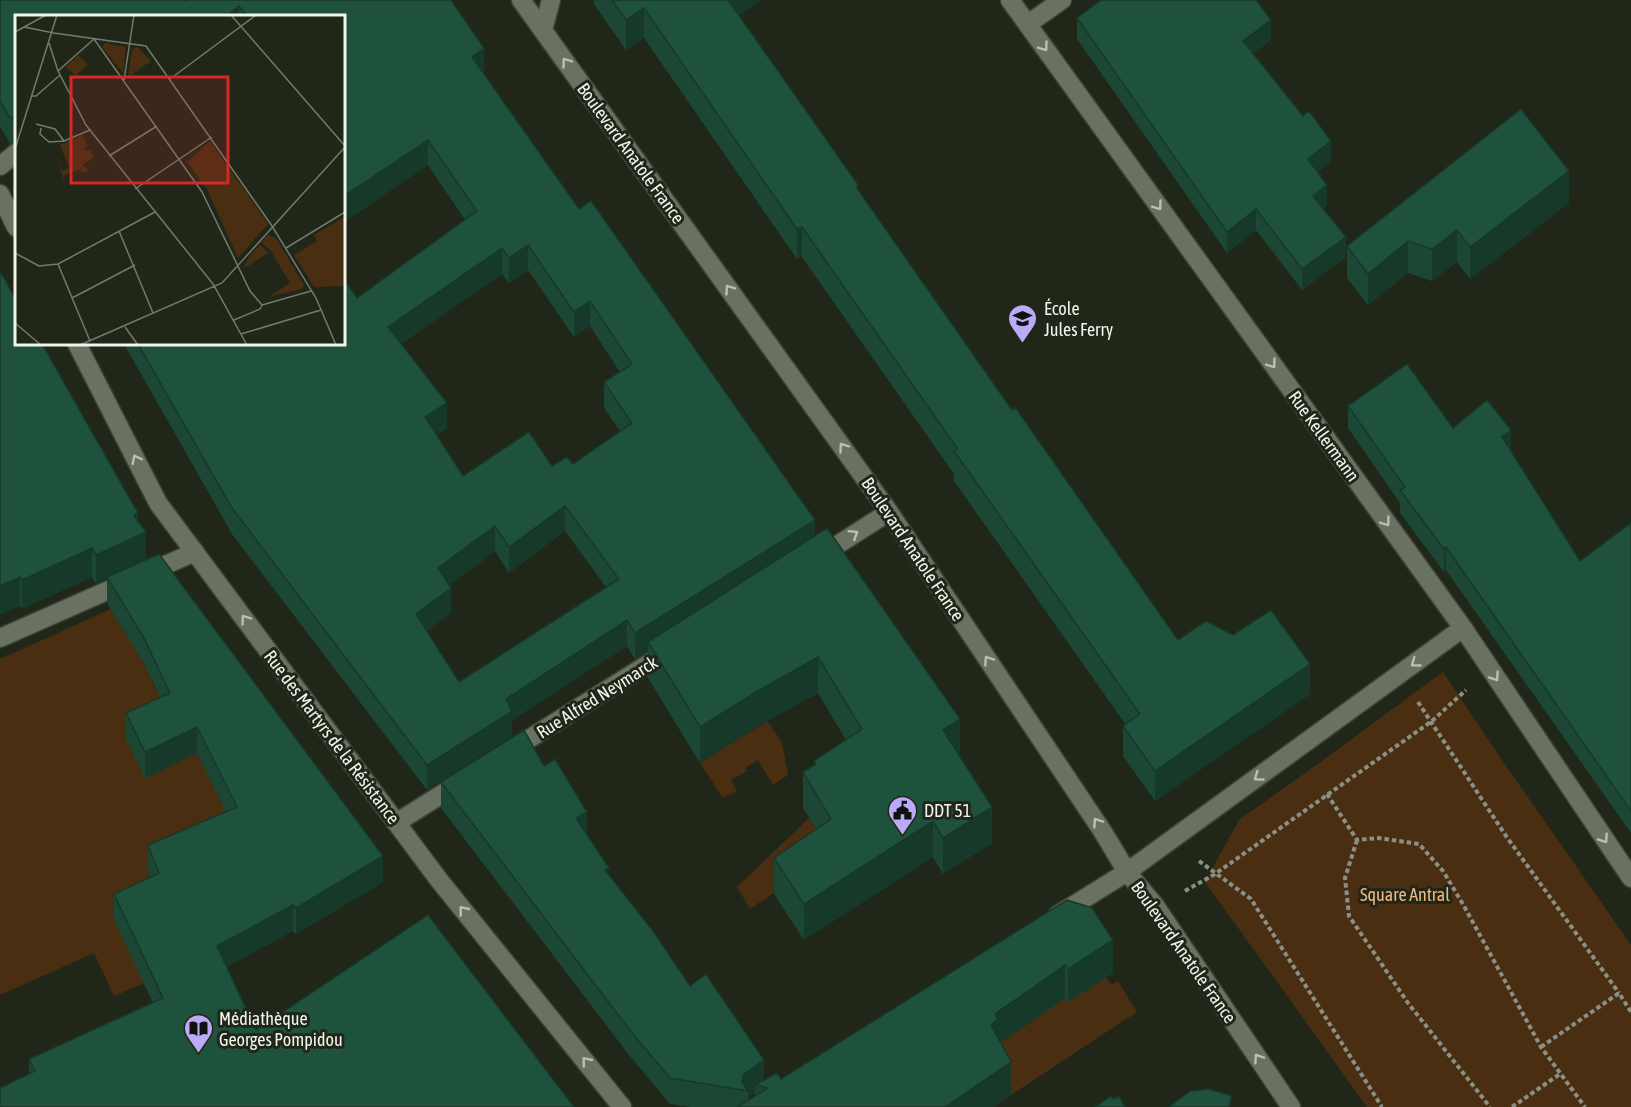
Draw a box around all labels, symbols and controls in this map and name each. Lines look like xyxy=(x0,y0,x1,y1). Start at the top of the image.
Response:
inset map xyxy=(15,15,345,345)
one-way arrow xyxy=(1037,41,1048,52)
one-way arrow xyxy=(562,58,573,69)
street label: Boulevard Anatole France xyxy=(573,79,689,227)
one-way arrow xyxy=(1151,199,1162,210)
one-way arrow xyxy=(725,284,736,295)
place label: École Jules Ferry xyxy=(1044,298,1113,340)
school or university icon: École Jules Ferry xyxy=(1007,302,1039,344)
one-way arrow xyxy=(1265,357,1276,368)
street label: Rue Kellermann xyxy=(1284,387,1364,485)
one-way arrow xyxy=(839,443,850,454)
one-way arrow xyxy=(131,454,143,465)
street label: Boulevard Anatole France xyxy=(857,473,969,625)
one-way arrow xyxy=(1379,515,1390,526)
one-way arrow xyxy=(848,530,858,542)
one-way arrow xyxy=(241,615,252,626)
street label: Rue des Martyrs de la Résistance xyxy=(260,646,404,828)
street label: Rue Alfred Neymarck xyxy=(533,651,661,743)
one-way arrow xyxy=(1411,655,1422,666)
one-way arrow xyxy=(984,656,995,667)
one-way arrow xyxy=(1488,671,1499,682)
one-way arrow xyxy=(1253,770,1264,781)
public building icon: DDT 51 xyxy=(887,794,919,836)
place label: DDT 51 xyxy=(924,800,971,821)
one-way arrow xyxy=(1093,818,1104,829)
one-way arrow xyxy=(1597,832,1608,843)
street label: Boulevard Anatole France xyxy=(1127,877,1241,1027)
park label: Square Antral xyxy=(1360,884,1450,905)
one-way arrow xyxy=(460,905,471,916)
place label: Médiathèque Georges Pompidou xyxy=(219,1008,343,1050)
library icon: Médiathèque Georges Pompidou xyxy=(182,1012,214,1054)
one-way arrow xyxy=(1254,1054,1265,1065)
one-way arrow xyxy=(582,1057,593,1068)

